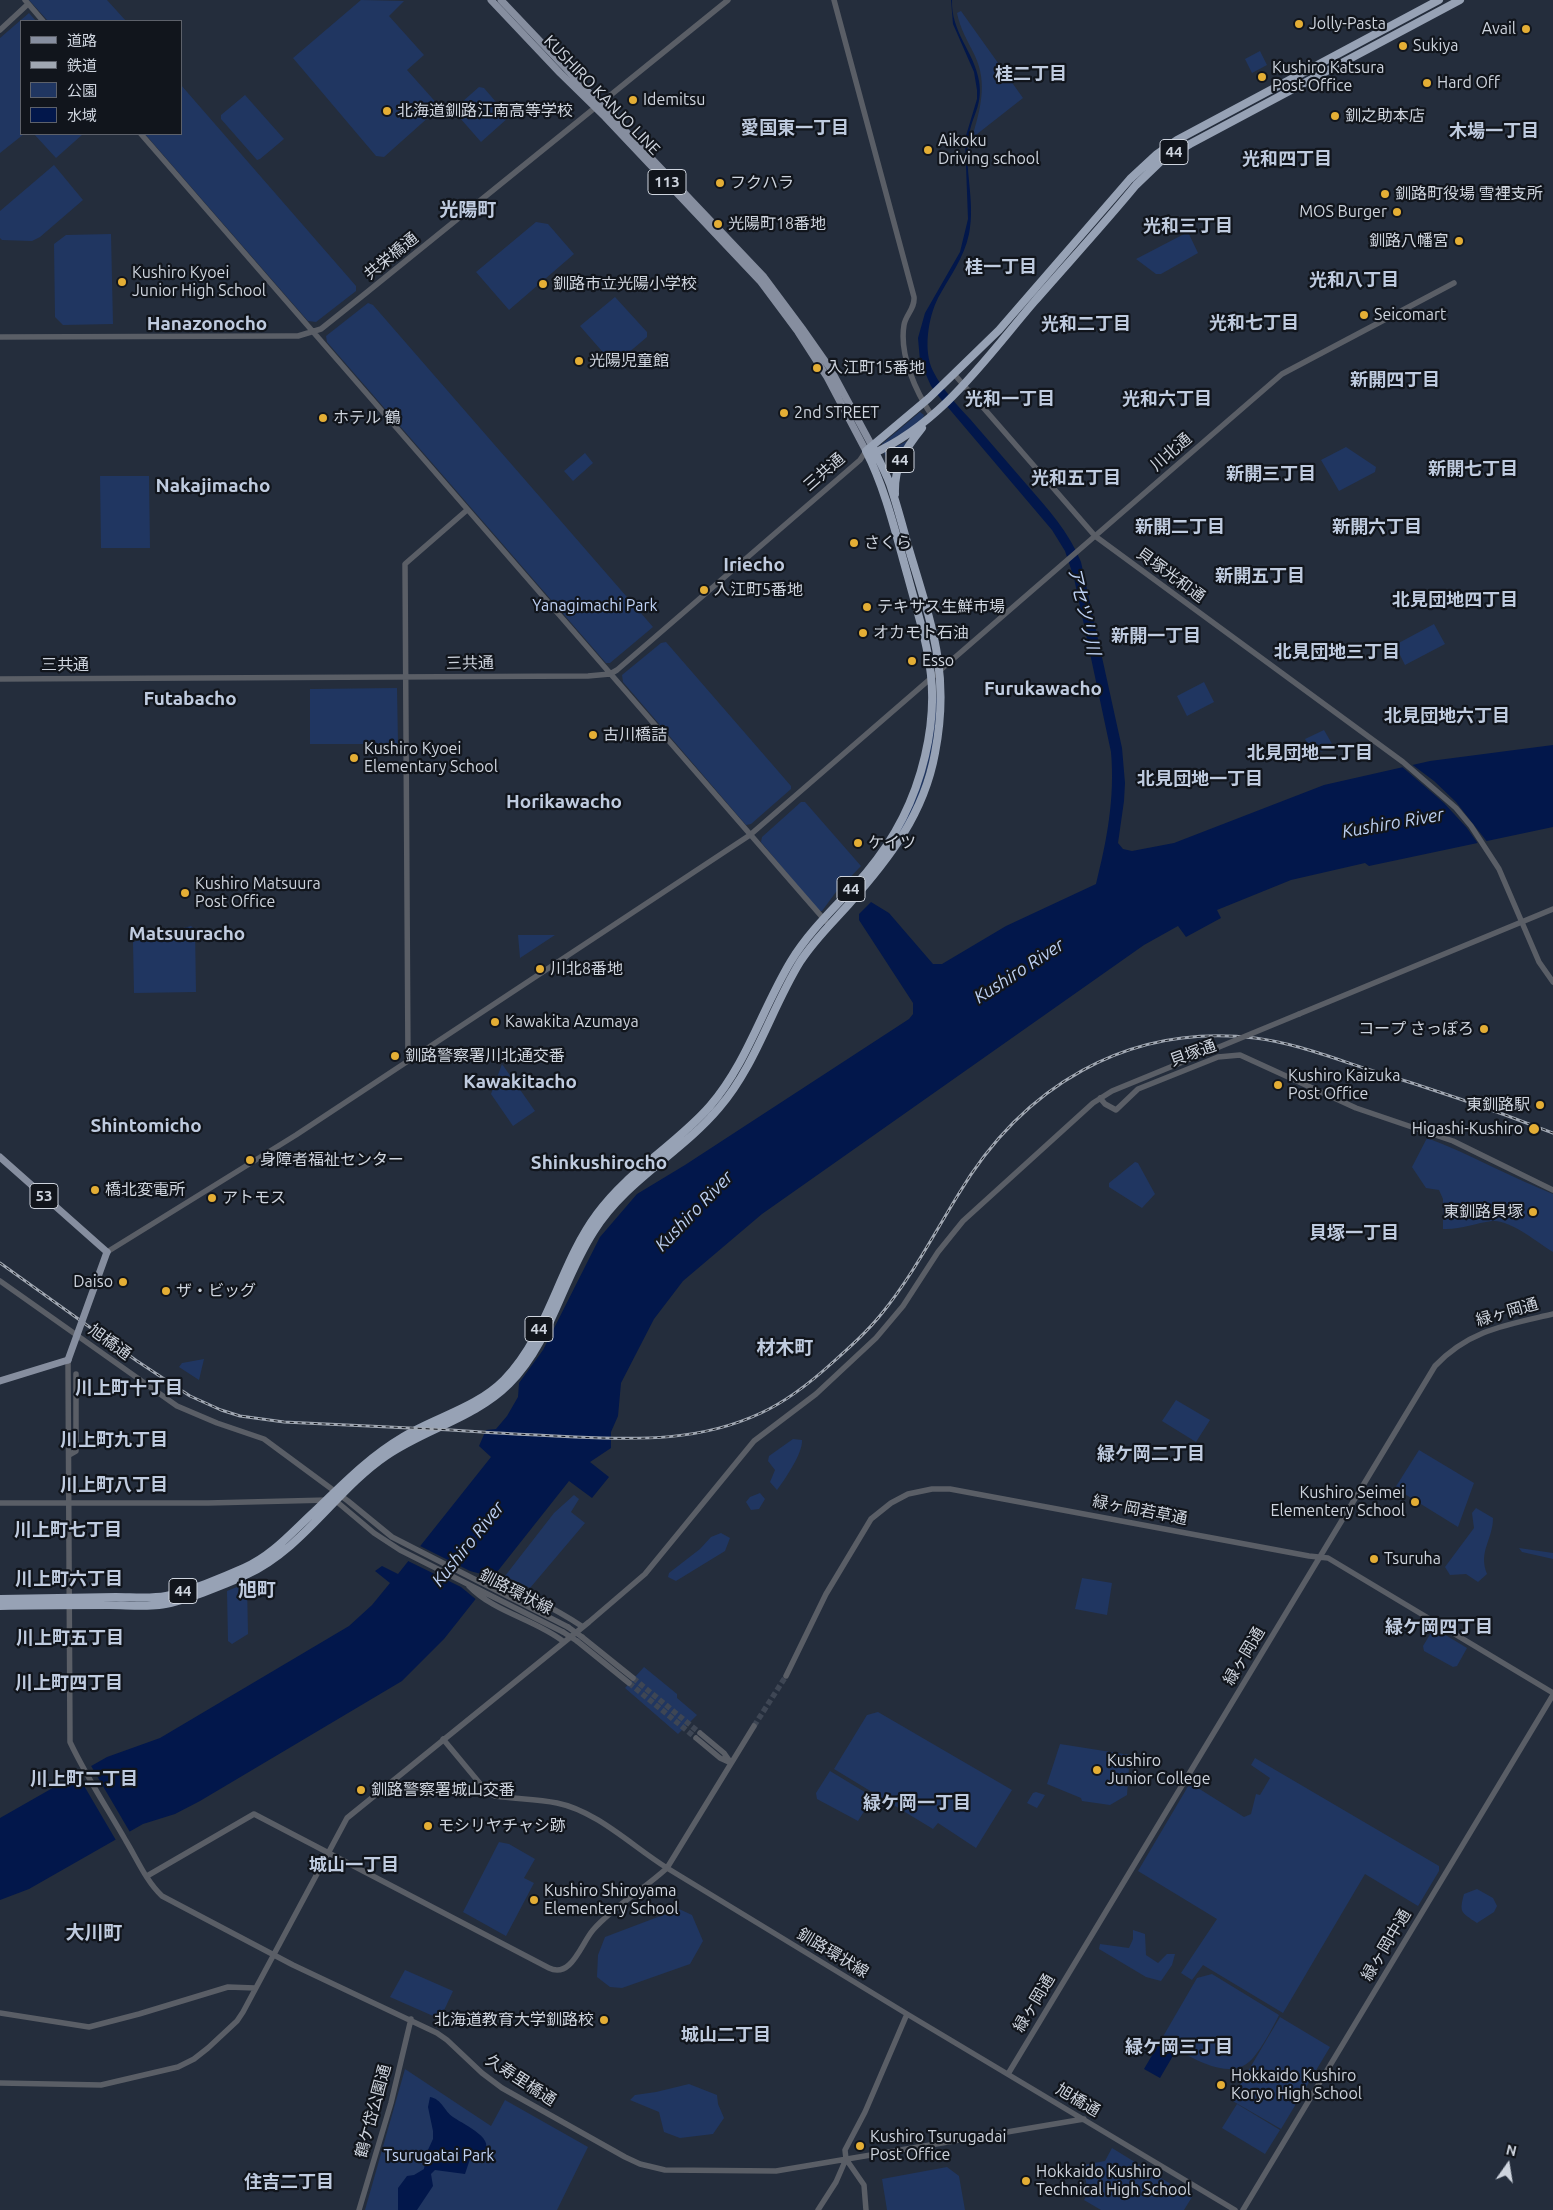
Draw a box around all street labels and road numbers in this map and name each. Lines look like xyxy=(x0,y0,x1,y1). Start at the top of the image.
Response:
street label: KUSHIRO KANJO LINE xyxy=(540,31,664,159)
road number: 44 xyxy=(1160,140,1188,164)
road number: 113 xyxy=(648,170,686,194)
street label: 共栄橋通 xyxy=(360,228,422,284)
street label: 川北通 xyxy=(1147,429,1195,475)
road number: 44 xyxy=(886,448,914,472)
street label: 三共通 xyxy=(800,449,848,495)
street label: 貝塚光和通 xyxy=(1133,544,1209,606)
street label: 三共通 xyxy=(446,653,494,673)
street label: 三共通 xyxy=(41,655,89,675)
road number: 44 xyxy=(837,876,865,902)
street label: 貝塚通 xyxy=(1167,1036,1219,1070)
road number: 53 xyxy=(30,1184,58,1208)
street label: 緑ヶ岡通 xyxy=(1474,1294,1540,1330)
road number: 44 xyxy=(525,1316,553,1342)
street label: 旭橋通 xyxy=(85,1320,135,1364)
street label: 緑ヶ岡若草通 xyxy=(1091,1491,1189,1529)
street label: 釧路環状線 xyxy=(476,1565,556,1619)
road number: 44 xyxy=(169,1578,197,1604)
street label: 緑ヶ岡通 xyxy=(1219,1624,1269,1688)
street label: 緑ヶ岡中通 xyxy=(1357,1906,1415,1984)
street label: 釧路環状線 xyxy=(794,1924,872,1982)
street label: 緑ヶ岡通 xyxy=(1009,1971,1059,2035)
street label: 久寿里橋通 xyxy=(482,2050,560,2110)
street label: 鶴ケ岱公園通 xyxy=(351,2062,395,2160)
street label: 旭橋通 xyxy=(1052,2079,1104,2121)

